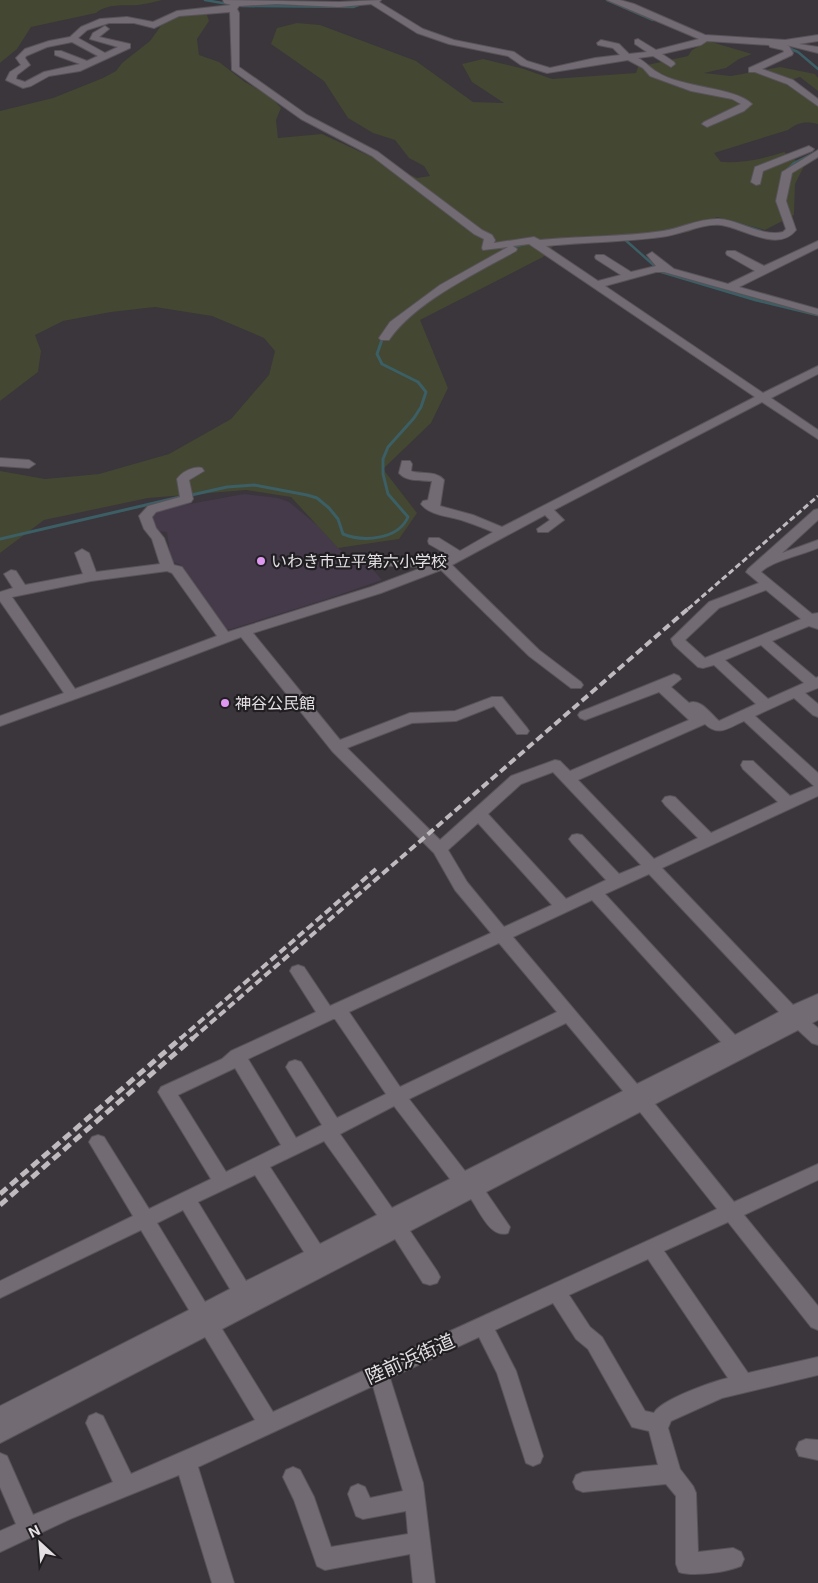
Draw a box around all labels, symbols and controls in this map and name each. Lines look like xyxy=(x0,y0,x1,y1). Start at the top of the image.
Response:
place label: いわき市立平第六小学校 xyxy=(271,551,447,571)
marker: いわき市立平第六小学校 xyxy=(255,555,267,567)
place label: 神谷公民館 xyxy=(235,693,315,713)
marker: 神谷公民館 xyxy=(219,697,231,709)
street label: 陸前浜街道 xyxy=(362,1329,458,1389)
north arrow xyxy=(15,1518,65,1568)
text: N xyxy=(26,1521,43,1541)

